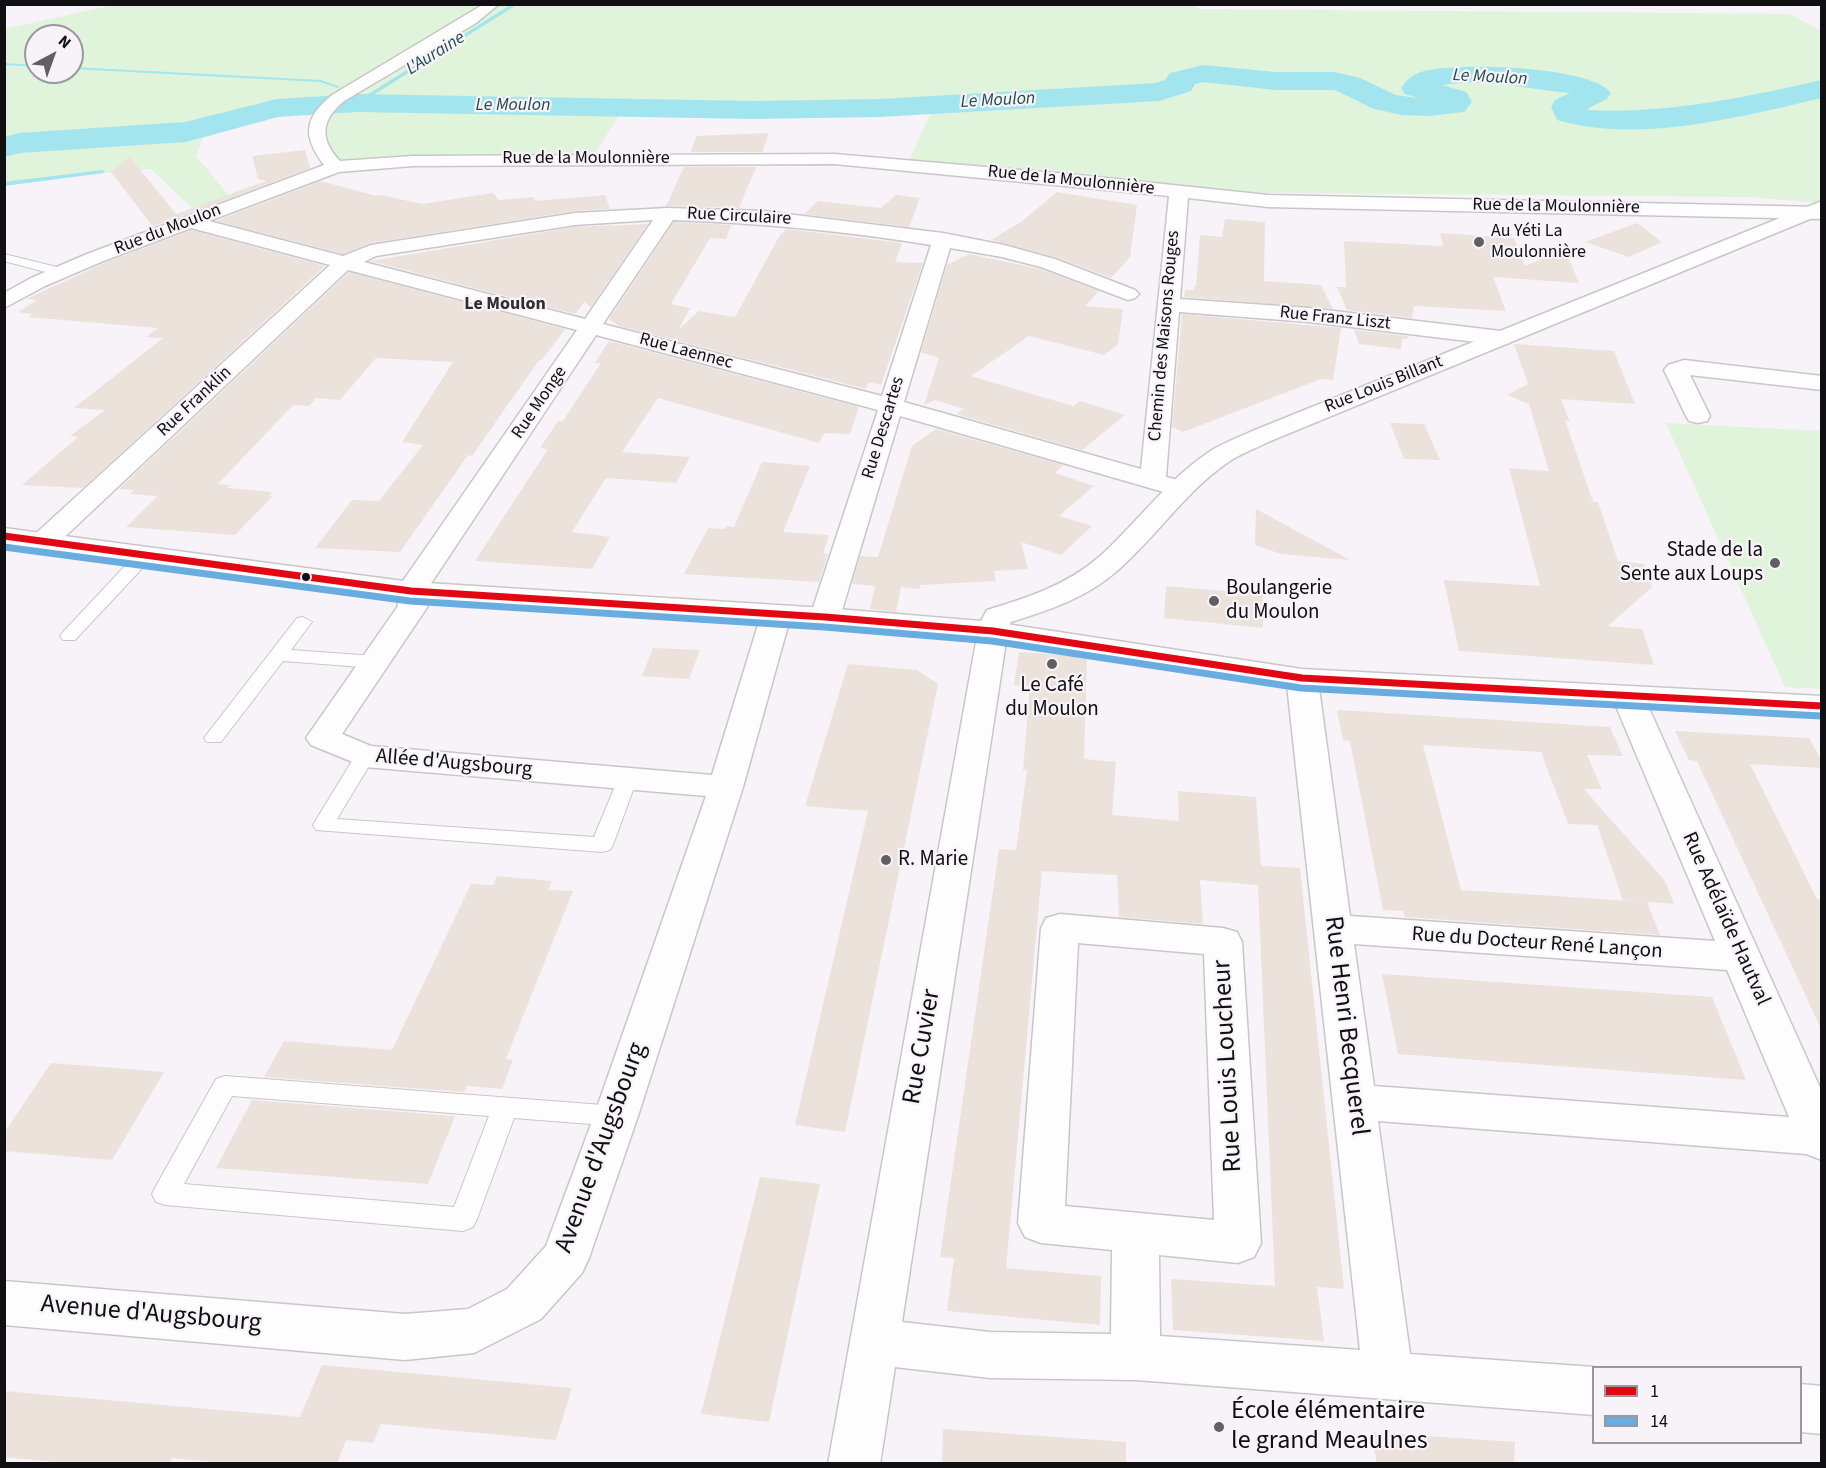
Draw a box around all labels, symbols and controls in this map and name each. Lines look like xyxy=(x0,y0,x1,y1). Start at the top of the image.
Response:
north arrow xyxy=(24,24,84,84)
water label: L'Auraine xyxy=(403,28,469,80)
text: N xyxy=(53,30,76,54)
water label: Le Moulon xyxy=(1452,65,1528,91)
water label: Le Moulon xyxy=(960,88,1036,114)
water label: Le Moulon xyxy=(476,95,550,117)
street label: Rue de la Moulonnière xyxy=(502,148,670,170)
street label: Rue de la Moulonnière xyxy=(987,162,1155,200)
street label: Rue de la Moulonnière xyxy=(1472,195,1640,219)
street label: Rue du Moulon xyxy=(111,200,225,260)
street label: Rue Circulaire xyxy=(686,203,792,231)
place label: Au Yéti La Moulonnière xyxy=(1491,221,1586,264)
street label: Chemin des Maisons Rouges xyxy=(1145,230,1185,442)
marker: Au Yéti La Moulonnière xyxy=(1472,235,1486,249)
district label: Le Moulon xyxy=(464,294,546,316)
street label: Rue Franz Liszt xyxy=(1278,302,1392,336)
street label: Rue Laennec xyxy=(637,329,735,375)
street label: Rue Louis Billant xyxy=(1322,351,1446,419)
street label: Rue Franklin xyxy=(153,362,237,442)
street label: Rue Monge xyxy=(508,363,572,443)
street label: Rue Descartes xyxy=(858,374,910,482)
place label: Stade de la Sente aux Loups xyxy=(1620,538,1763,588)
marker: Stade de la Sente aux Loups xyxy=(1768,556,1782,570)
unlabelled marker xyxy=(300,571,312,583)
place label: Boulangerie du Moulon xyxy=(1226,576,1332,626)
marker: Boulangerie du Moulon xyxy=(1207,594,1221,608)
marker: Le Café du Moulon xyxy=(1045,657,1059,671)
place label: Le Café du Moulon xyxy=(1005,673,1099,723)
street label: Allée d'Augsbourg xyxy=(375,745,533,783)
street label: Rue Adélaïde Hautval xyxy=(1675,828,1775,1010)
place label: R. Marie xyxy=(898,847,968,873)
marker: R. Marie xyxy=(879,853,893,867)
street label: Rue Henri Becquerel xyxy=(1316,914,1374,1138)
street label: Rue du Docteur René Lançon xyxy=(1411,923,1663,965)
street label: Rue Louis Loucheur xyxy=(1208,959,1250,1173)
street label: Rue Cuvier xyxy=(898,987,948,1107)
street label: Avenue d'Augsbourg xyxy=(549,1039,655,1257)
street label: Avenue d'Augsbourg xyxy=(39,1290,263,1340)
legend xyxy=(1592,1366,1802,1444)
text: 1 xyxy=(1650,1379,1659,1404)
place label: École élémentaire le grand Meaulnes xyxy=(1231,1396,1428,1458)
text: 14 xyxy=(1650,1409,1668,1434)
marker: École élémentaire le grand Meaulnes xyxy=(1212,1420,1226,1434)

